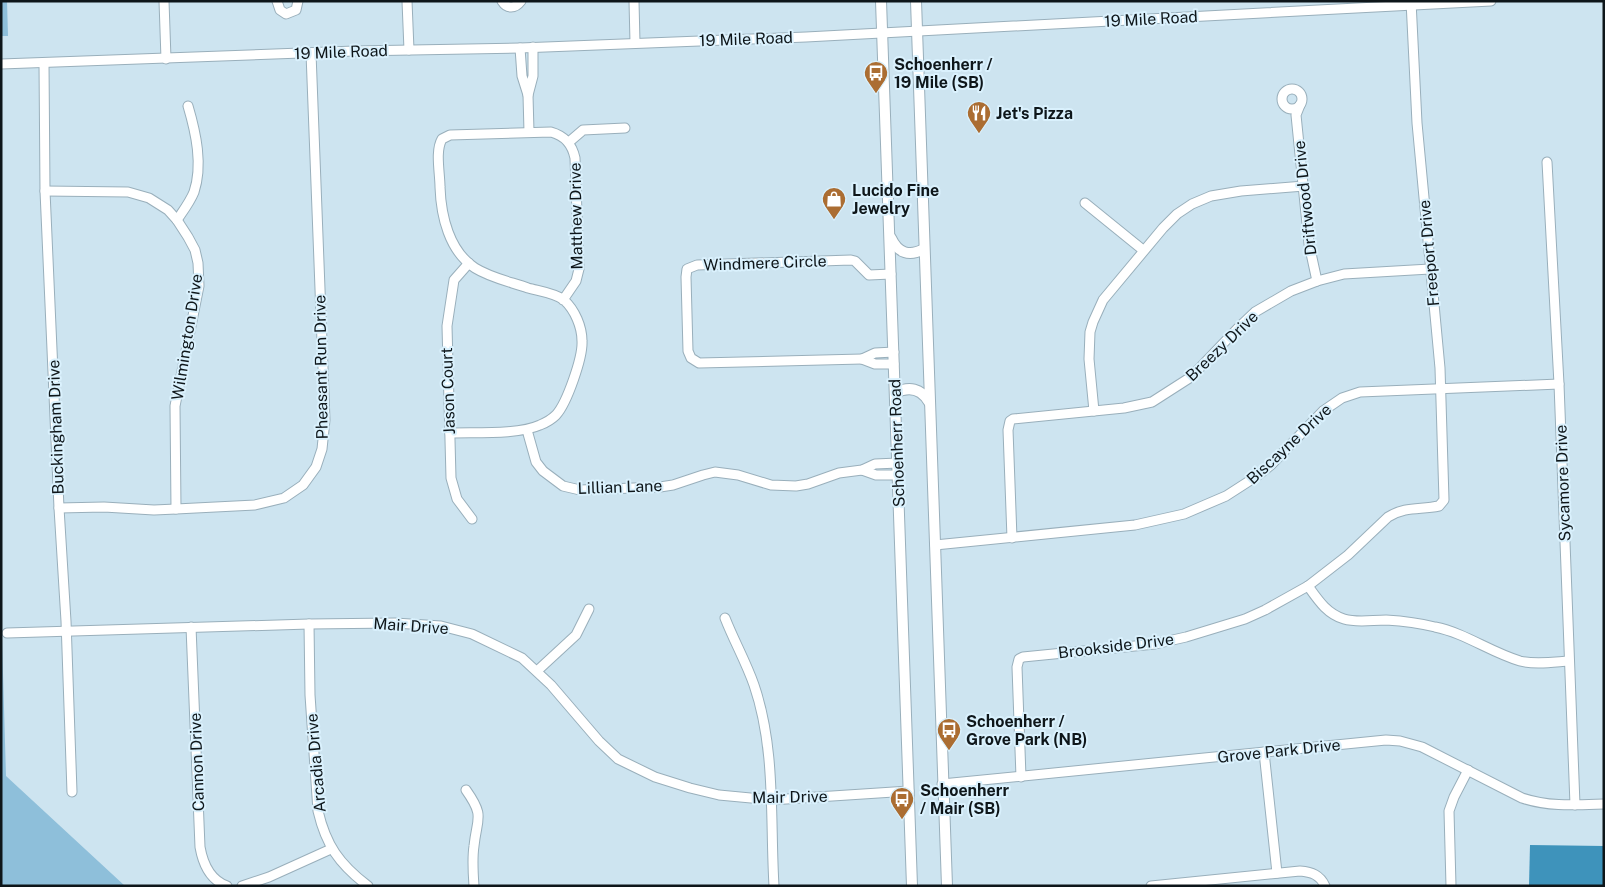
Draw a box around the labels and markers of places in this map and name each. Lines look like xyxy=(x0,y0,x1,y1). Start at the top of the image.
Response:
place label: Schoenherr / 19 Mile (SB) xyxy=(894,55,993,92)
bus stop icon: Schoenherr / 19 Mile (SB) xyxy=(863,60,889,94)
restaurant icon: Jet's Pizza xyxy=(966,100,992,134)
place label: Jet's Pizza xyxy=(996,104,1073,123)
place label: Lucido Fine Jewelry xyxy=(852,181,939,218)
shop icon: Lucido Fine Jewelry xyxy=(821,186,847,220)
place label: Schoenherr / Grove Park (NB) xyxy=(966,712,1087,749)
bus stop icon: Schoenherr / Grove Park (NB) xyxy=(936,717,962,751)
place label: Schoenherr / Mair (SB) xyxy=(920,781,1009,818)
bus stop icon: Schoenherr / Mair (SB) xyxy=(889,786,915,820)

